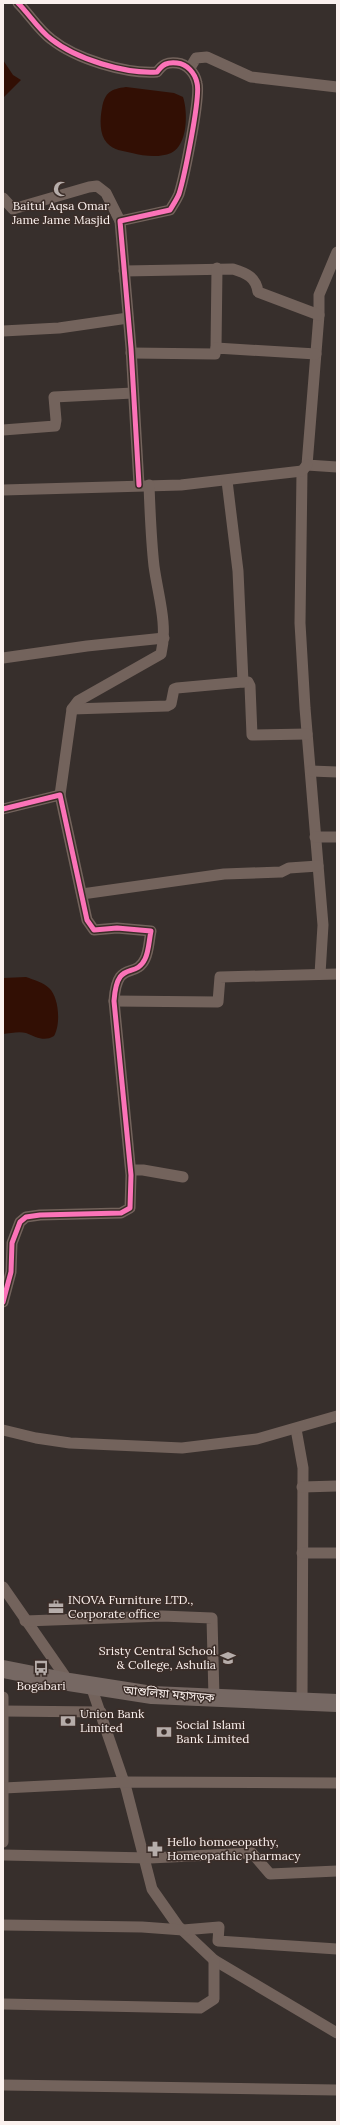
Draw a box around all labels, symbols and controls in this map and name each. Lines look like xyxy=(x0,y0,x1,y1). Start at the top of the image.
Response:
mosque icon: Baitul Aqsa Omar Jame Jame Masjid xyxy=(52,180,70,198)
place label: Baitul Aqsa Omar Jame Jame Masjid xyxy=(11,198,110,227)
place label: INOVA Furniture LTD., Corporate office xyxy=(68,1592,193,1621)
office icon: INOVA Furniture LTD., Corporate office xyxy=(47,1598,65,1616)
place label: Sristy Central School & College, Ashulia xyxy=(99,1643,216,1672)
school or university icon: Sristy Central School & College, Ashulia xyxy=(219,1649,237,1667)
bus stop icon: Bogabari xyxy=(32,1659,50,1677)
place label: Bogabari xyxy=(16,1678,66,1693)
street label: আশুলিয়া মহাসড়ক xyxy=(122,1682,216,1705)
place label: Union Bank Limited xyxy=(80,1706,145,1735)
bank icon: Union Bank Limited xyxy=(59,1712,77,1730)
place label: Social Islami Bank Limited xyxy=(176,1717,249,1746)
bank icon: Social Islami Bank Limited xyxy=(155,1723,173,1741)
place label: Hello homoeopathy, Homeopathic pharmacy xyxy=(167,1834,301,1863)
pharmacy icon: Hello homoeopathy, Homeopathic pharmacy xyxy=(146,1840,164,1858)

